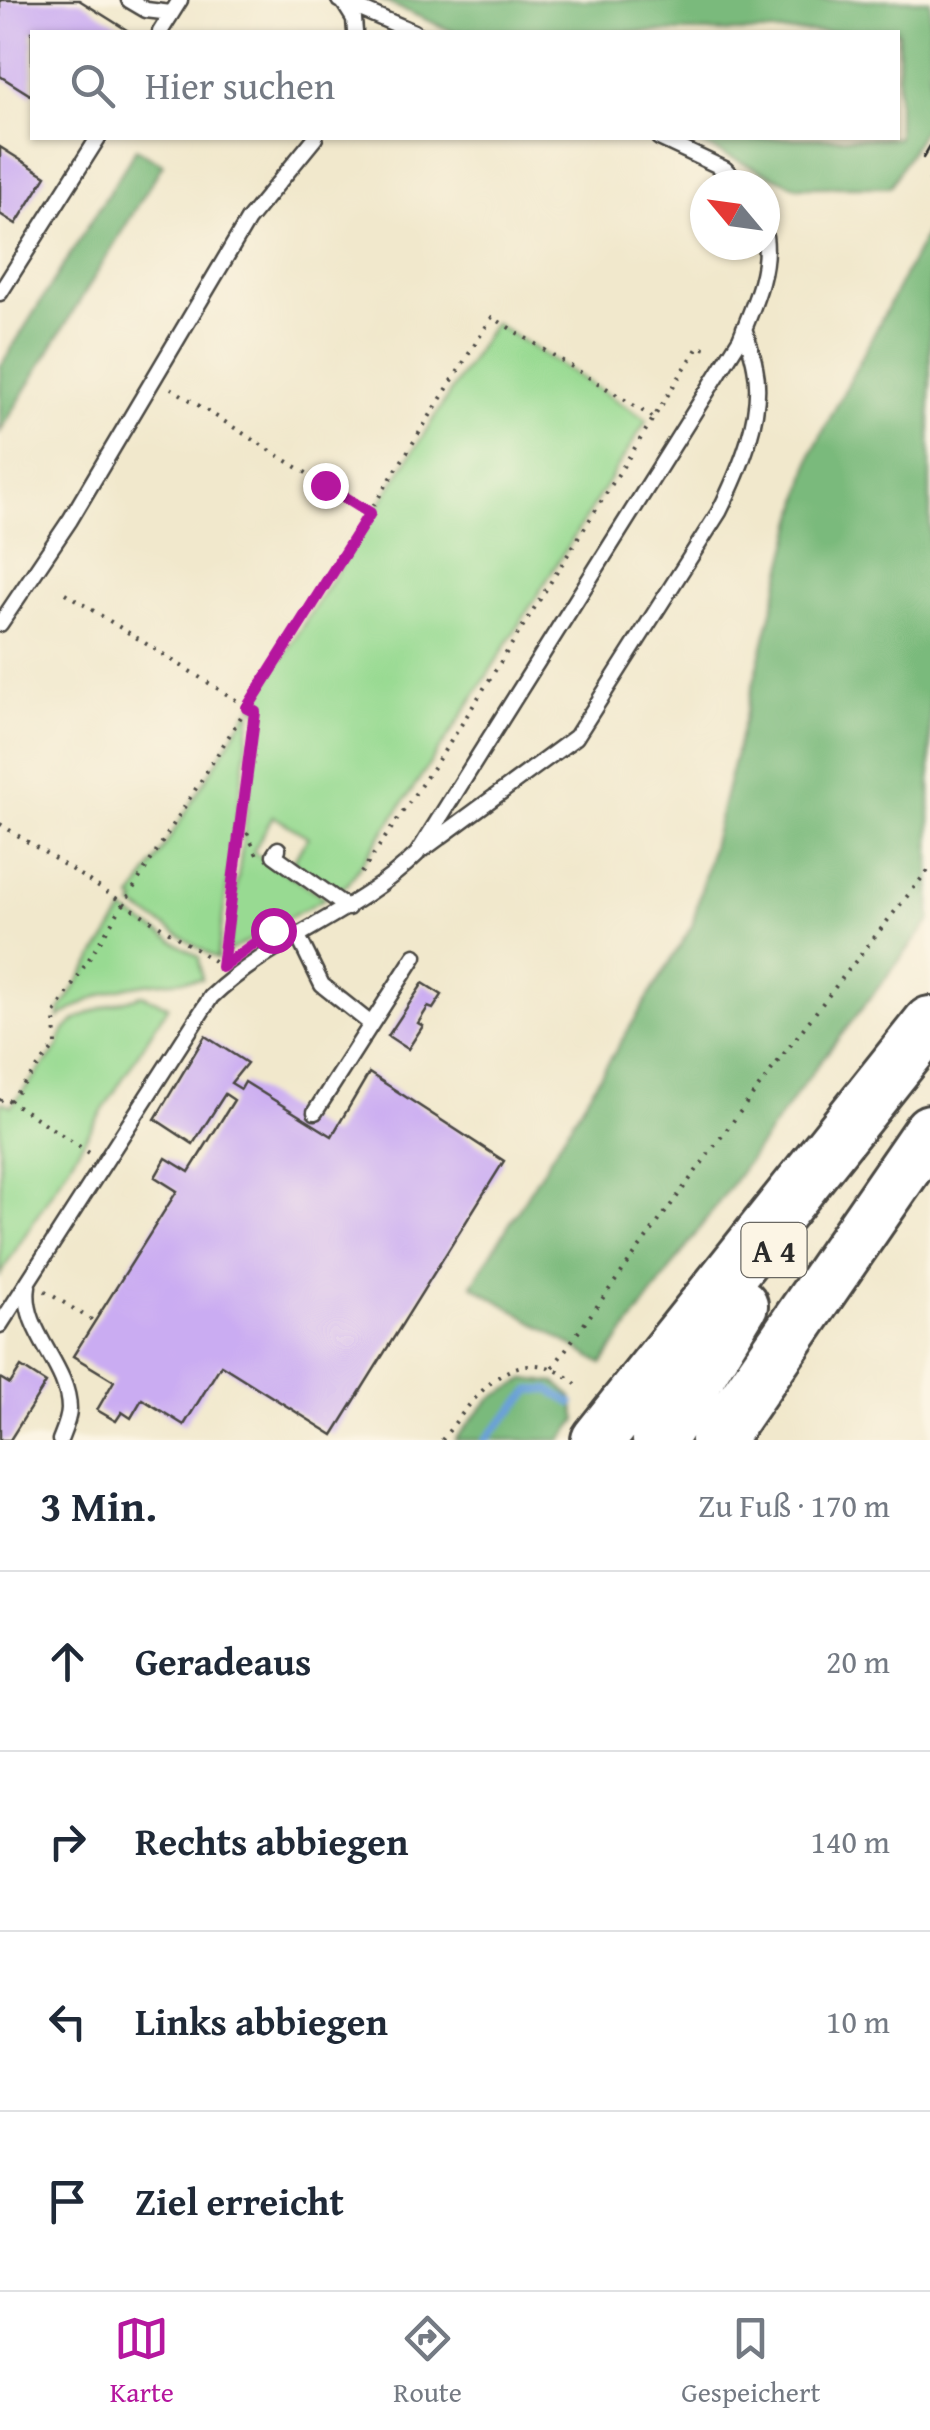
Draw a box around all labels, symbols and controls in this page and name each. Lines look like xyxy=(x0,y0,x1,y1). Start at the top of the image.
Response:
search box xyxy=(30,30,900,140)
text: Hier suchen xyxy=(145,57,335,113)
icon: search xyxy=(65,58,120,113)
north arrow xyxy=(690,170,780,260)
route end xyxy=(303,463,349,509)
route start xyxy=(251,908,297,954)
road number: A 4 xyxy=(742,1223,806,1277)
text: 3 Min. xyxy=(40,1475,157,1536)
text: Zu Fuß · 170 m xyxy=(698,1482,890,1529)
text: Geradeaus xyxy=(135,1633,311,1689)
icon: ahead xyxy=(40,1634,95,1689)
text: 20 m xyxy=(826,1638,890,1685)
text: Rechts abbiegen xyxy=(135,1813,408,1869)
icon: right xyxy=(40,1814,95,1869)
text: 140 m xyxy=(811,1818,890,1865)
text: Links abbiegen xyxy=(135,1993,388,2049)
icon: left xyxy=(40,1994,95,2049)
text: 10 m xyxy=(826,1998,890,2045)
text: Ziel erreicht xyxy=(135,2173,344,2229)
icon: arrive xyxy=(40,2174,95,2229)
tab: Karte xyxy=(110,2311,174,2412)
tab: Route xyxy=(393,2311,462,2412)
tab: Gespeichert xyxy=(681,2311,820,2412)

